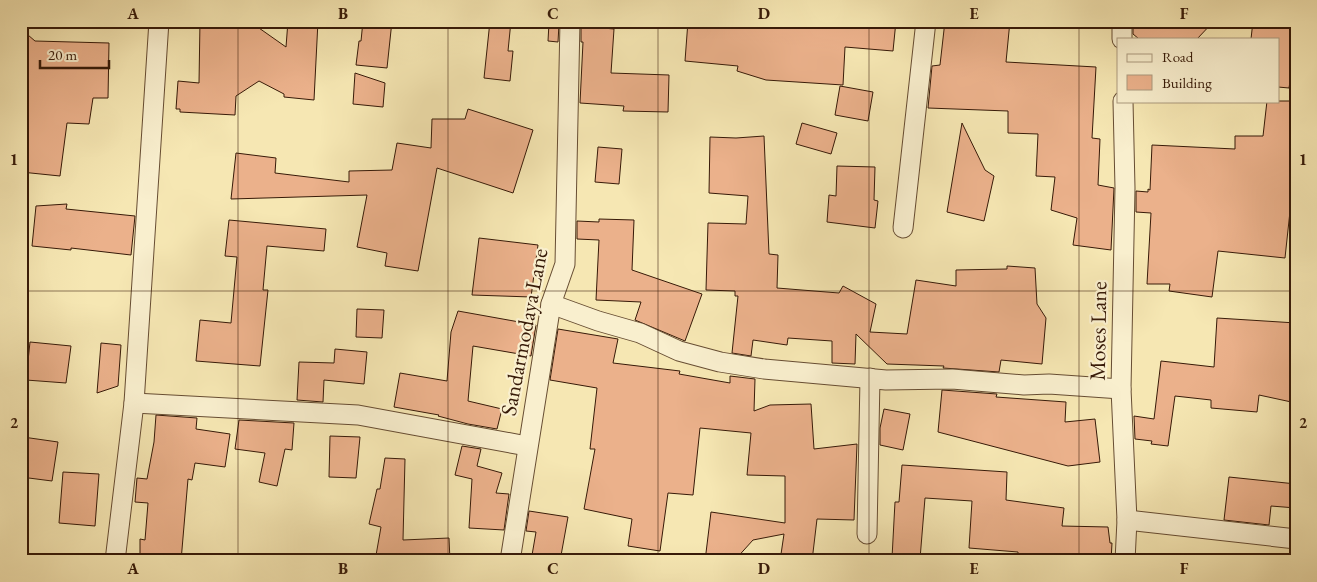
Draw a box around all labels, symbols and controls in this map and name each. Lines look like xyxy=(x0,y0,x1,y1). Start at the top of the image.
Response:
text: A xyxy=(126,3,139,24)
text: B xyxy=(338,3,348,24)
text: C xyxy=(547,3,559,24)
text: D xyxy=(758,3,770,24)
text: E xyxy=(969,3,979,24)
text: F xyxy=(1180,3,1189,24)
scale bar xyxy=(40,38,109,70)
legend xyxy=(1117,38,1280,102)
text: 20 m xyxy=(48,45,77,64)
text: Road xyxy=(1162,47,1194,66)
text: Building xyxy=(1162,73,1212,92)
text: 1 xyxy=(10,149,18,170)
text: 1 xyxy=(1299,149,1307,170)
street label: Sandarmodaya Lane xyxy=(494,245,555,418)
street label: Moses Lane xyxy=(1083,281,1113,381)
text: 2 xyxy=(10,412,19,433)
text: 2 xyxy=(1299,412,1308,433)
text: A xyxy=(126,558,139,579)
text: B xyxy=(338,558,348,579)
text: C xyxy=(547,558,559,579)
text: D xyxy=(758,558,770,579)
text: E xyxy=(969,558,979,579)
text: F xyxy=(1180,558,1189,579)

